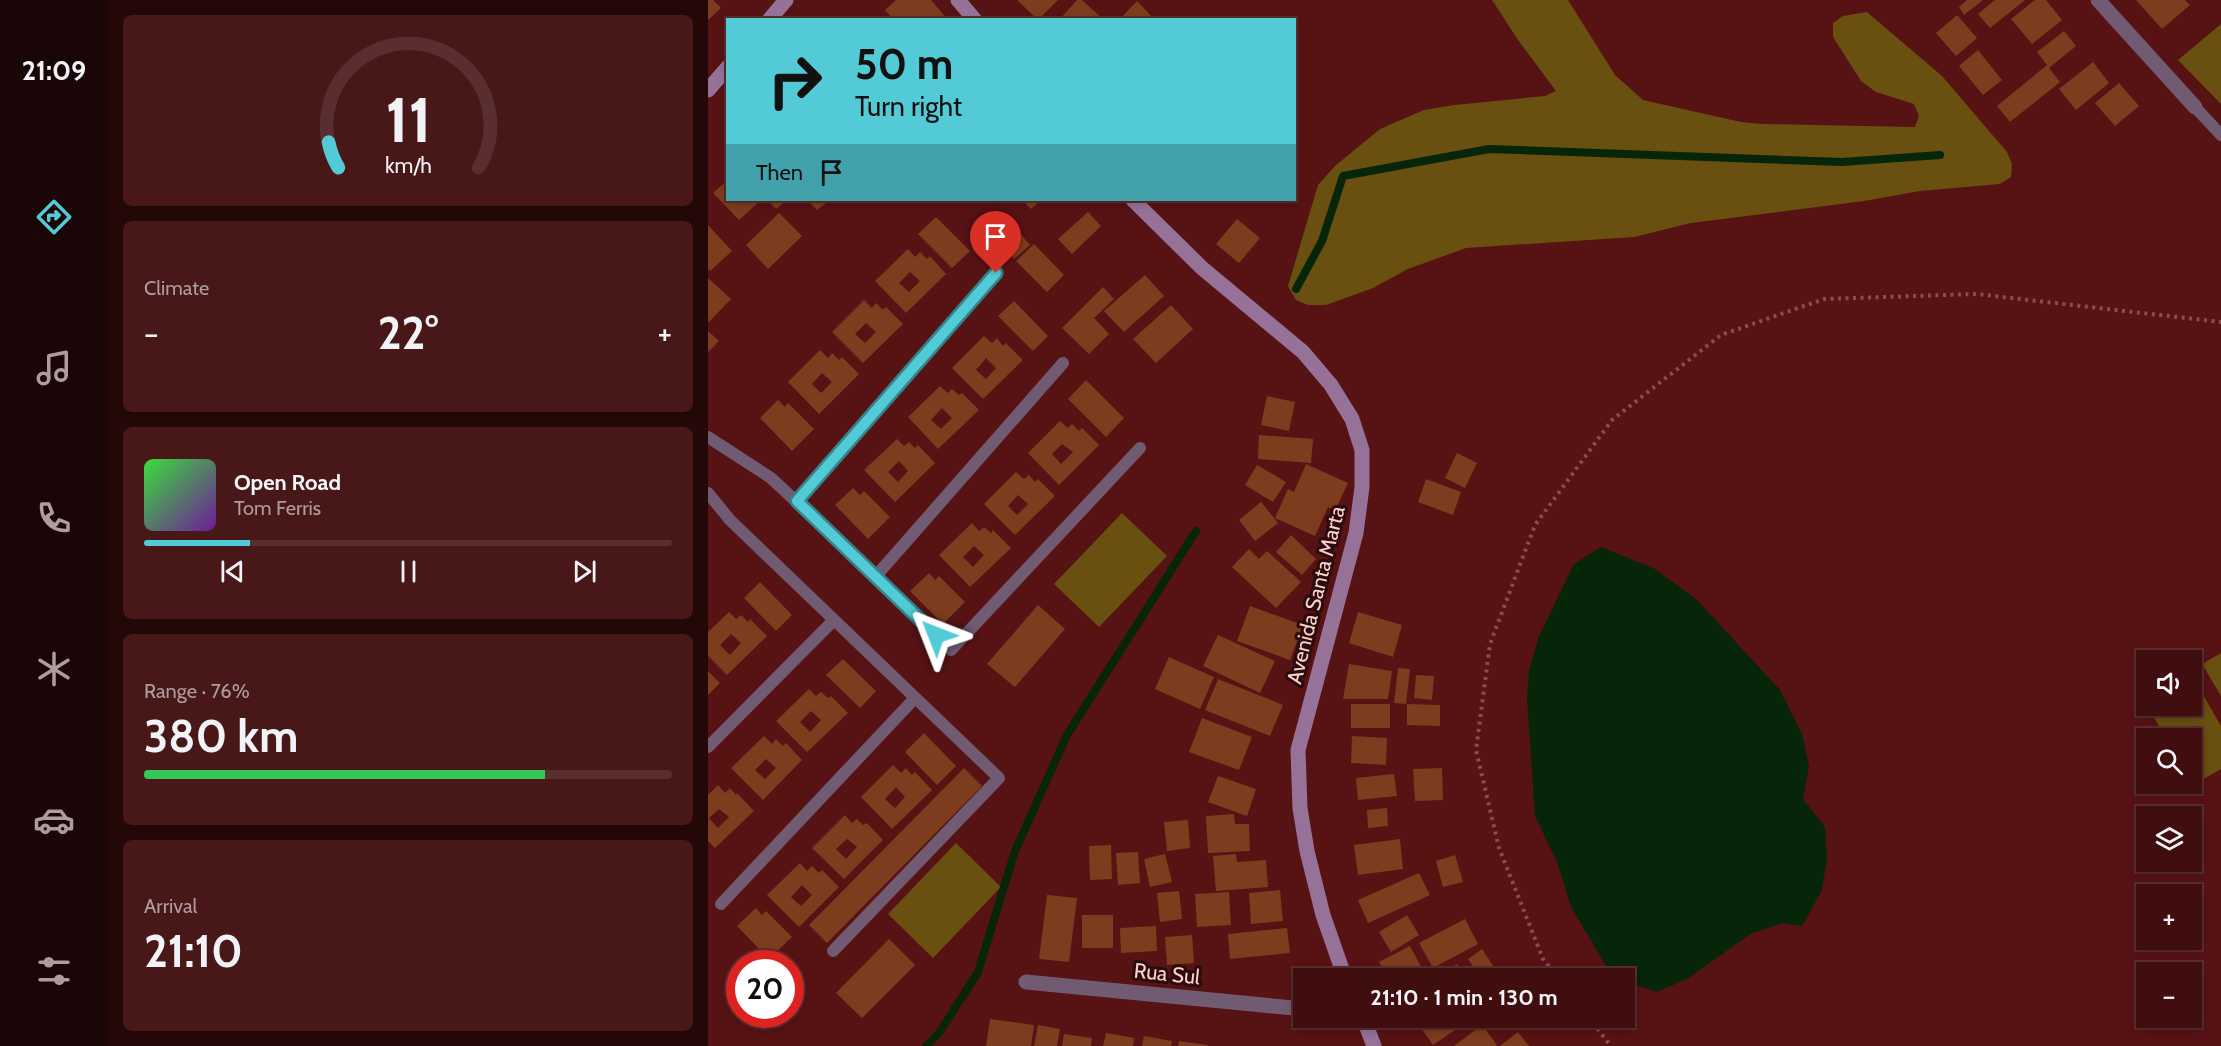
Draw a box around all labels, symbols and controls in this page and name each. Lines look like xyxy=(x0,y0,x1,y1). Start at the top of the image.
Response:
text: 50 m xyxy=(855,38,953,90)
icon: right xyxy=(756,42,834,120)
text: 21:09 xyxy=(22,54,86,87)
text: 11 xyxy=(385,82,431,158)
text: Turn right xyxy=(855,90,962,123)
text: km/h xyxy=(385,152,431,178)
icon: arrive xyxy=(815,156,848,189)
text: Then xyxy=(756,159,803,186)
icon: directions xyxy=(33,196,75,238)
pin xyxy=(970,211,1021,273)
icon: arrive xyxy=(979,220,1012,253)
text: Climate xyxy=(144,276,209,300)
text: 22° xyxy=(378,306,438,360)
text: − xyxy=(144,313,159,353)
text: + xyxy=(657,313,672,353)
icon: music xyxy=(33,347,75,389)
text: Open Road xyxy=(234,469,341,496)
text: Tom Ferris xyxy=(234,496,321,520)
icon: phone xyxy=(33,497,75,539)
street label: Avenida Santa Marta xyxy=(1281,503,1350,686)
icon: previous xyxy=(216,555,249,588)
icon: pause xyxy=(392,555,425,588)
icon: next xyxy=(568,555,601,588)
position arrow xyxy=(904,603,968,667)
icon: climate xyxy=(33,648,75,690)
map controls xyxy=(2136,650,2202,1028)
button: sound xyxy=(2136,650,2202,716)
text: Range · 76% xyxy=(144,679,250,703)
text: 380 km xyxy=(144,709,298,763)
button: search xyxy=(2136,728,2202,794)
icon: car xyxy=(33,799,75,841)
button: layers xyxy=(2136,806,2202,872)
button: + xyxy=(2136,884,2202,950)
text: Arrival xyxy=(144,894,197,918)
text: 21:10 xyxy=(144,924,243,978)
icon: filters xyxy=(33,950,75,992)
speed limit sign: 20 xyxy=(726,950,804,1028)
street label: Rua Sul xyxy=(1133,958,1201,989)
button: − xyxy=(2136,962,2202,1028)
text: 21:10 · 1 min · 130 m xyxy=(1370,984,1558,1011)

